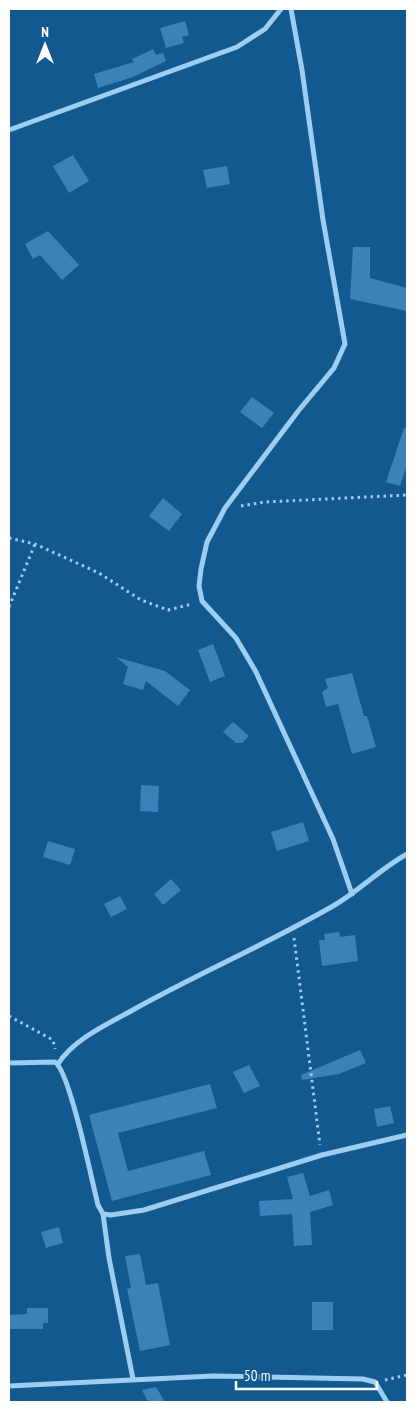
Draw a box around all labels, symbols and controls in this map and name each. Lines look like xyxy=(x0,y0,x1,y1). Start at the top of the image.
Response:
north arrow xyxy=(20,20,70,70)
text: N xyxy=(41,23,49,41)
scale bar xyxy=(236,1358,377,1390)
text: 50 m xyxy=(244,1366,270,1385)

